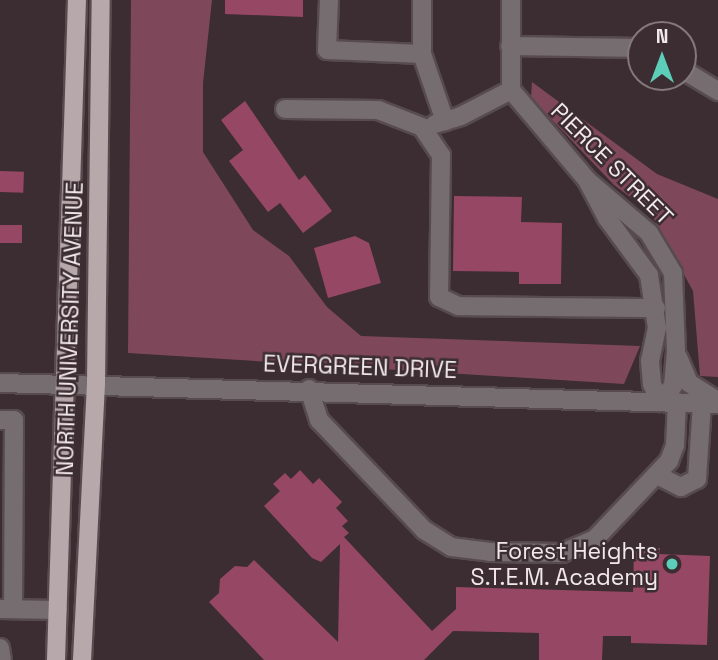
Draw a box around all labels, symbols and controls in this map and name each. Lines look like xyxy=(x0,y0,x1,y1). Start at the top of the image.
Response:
north arrow xyxy=(627,21,697,91)
text: N xyxy=(656,24,668,49)
street label: PIERCE STREET xyxy=(545,97,679,231)
street label: NORTH UNIVERSITY AVENUE xyxy=(51,181,89,477)
street label: EVERGREEN DRIVE xyxy=(263,350,457,384)
place label: Forest Heights S.T.E.M. Academy xyxy=(470,537,658,591)
marker: Forest Heights S.T.E.M. Academy xyxy=(664,556,680,572)

